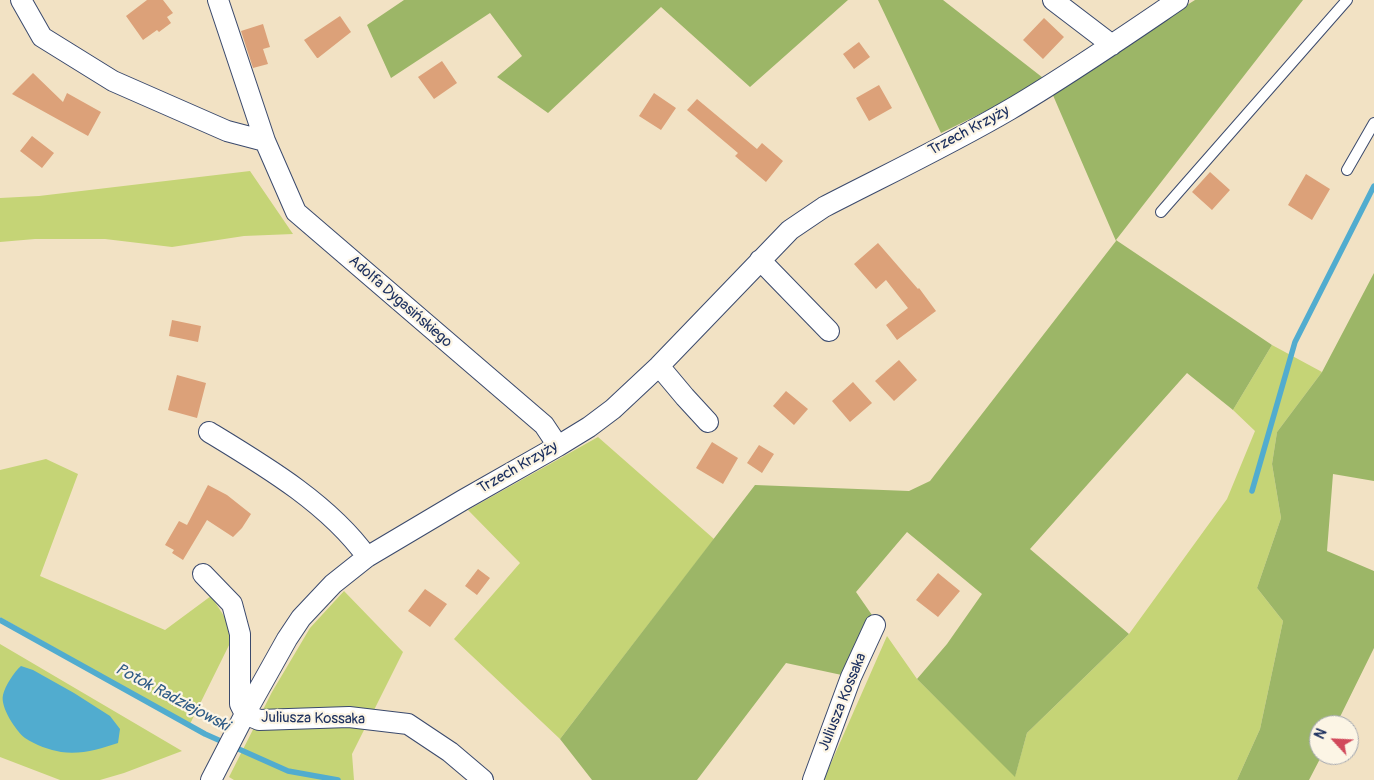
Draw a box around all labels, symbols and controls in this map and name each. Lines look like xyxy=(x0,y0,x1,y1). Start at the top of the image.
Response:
street label: Trzech Krzyży xyxy=(925,102,1013,160)
street label: Adolfa Dygasińskiego xyxy=(345,252,455,352)
street label: Trzech Krzyży xyxy=(475,438,561,498)
street label: Juliusza Kossaka xyxy=(815,650,871,754)
water label: Potok Radziejowski xyxy=(112,660,232,736)
street label: Juliusza Kossaka xyxy=(261,709,365,729)
north arrow xyxy=(1309,715,1359,765)
text: N xyxy=(1311,726,1331,742)

